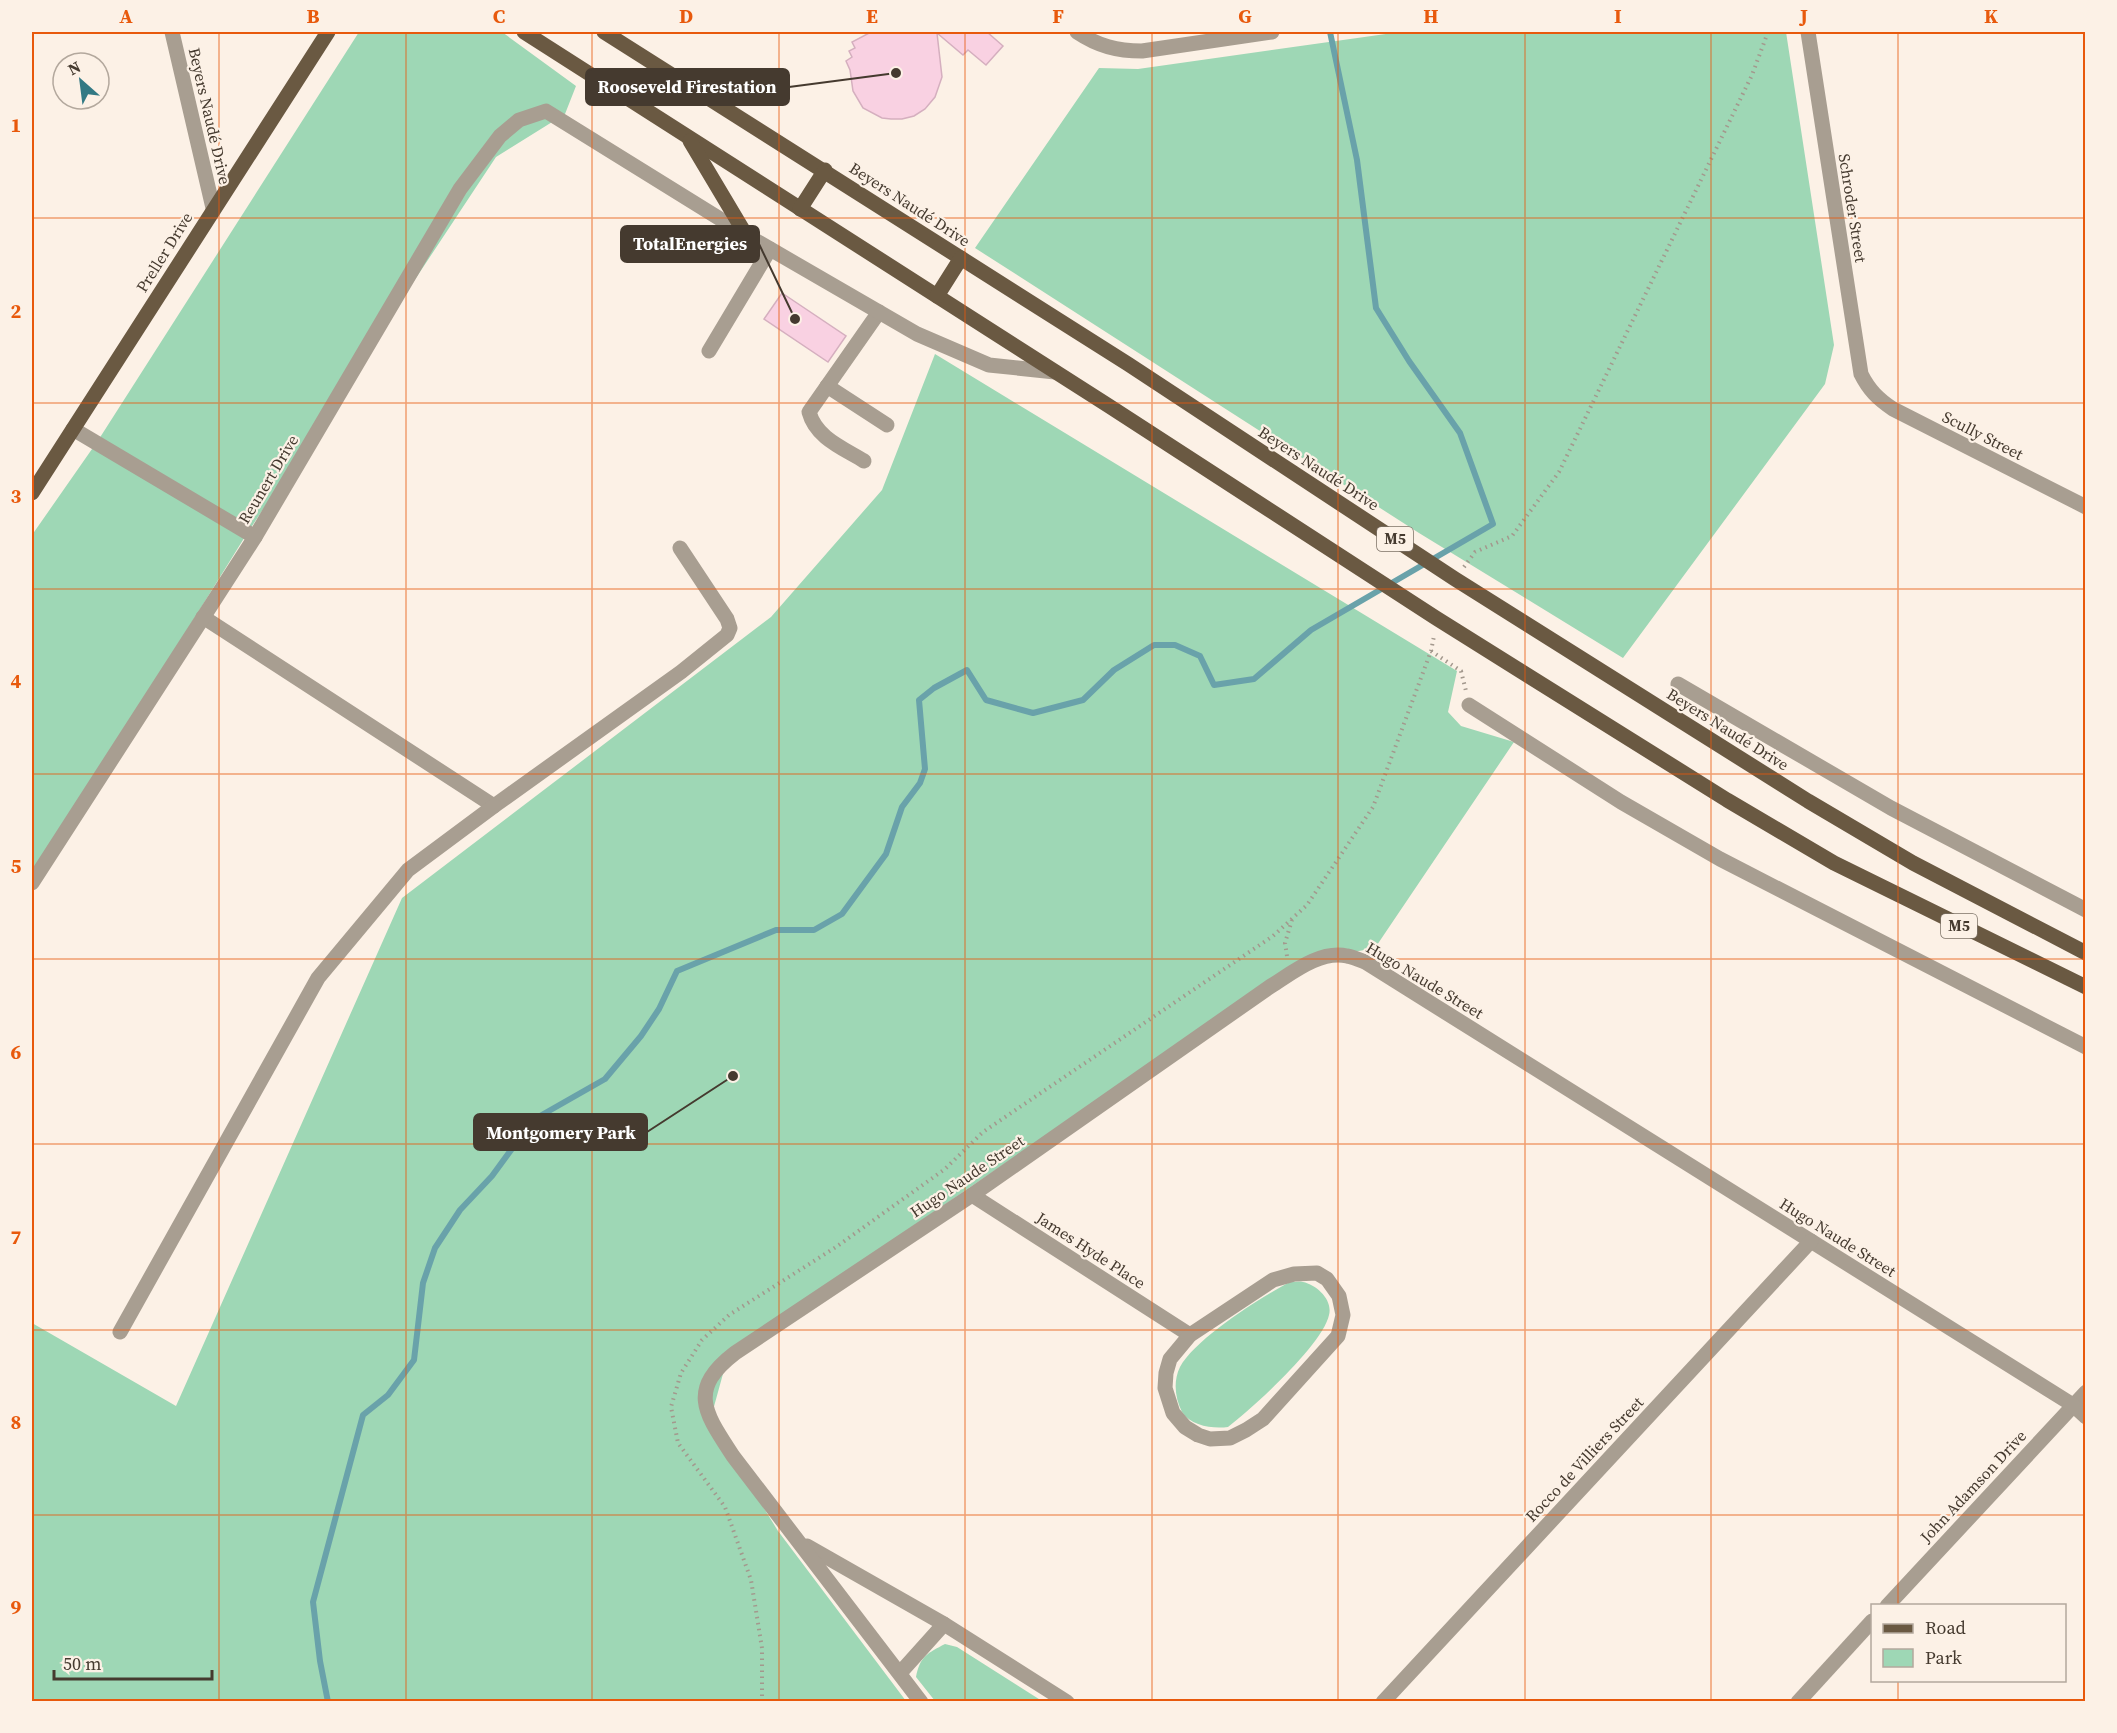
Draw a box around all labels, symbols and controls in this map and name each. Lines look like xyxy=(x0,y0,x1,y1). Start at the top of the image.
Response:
text: A xyxy=(119,2,133,30)
text: B xyxy=(306,2,320,30)
text: C xyxy=(493,2,505,30)
text: D xyxy=(679,2,693,30)
text: E xyxy=(866,2,878,30)
text: F xyxy=(1052,2,1064,30)
text: G xyxy=(1238,2,1252,30)
text: H xyxy=(1423,2,1439,30)
text: I xyxy=(1614,2,1622,30)
text: J xyxy=(1798,2,1808,30)
text: K xyxy=(1984,2,1998,30)
street label: Beyers Naudé Drive xyxy=(184,45,236,187)
north arrow xyxy=(51,51,111,111)
text: N xyxy=(64,55,85,80)
callout: Rooseveld Firestation xyxy=(586,69,789,105)
text: Rooseveld Firestation xyxy=(597,74,777,99)
text: 1 xyxy=(11,111,21,139)
street label: Schroder Street xyxy=(1834,152,1873,265)
street label: Beyers Naudé Drive xyxy=(845,157,975,251)
street label: Preller Drive xyxy=(131,208,197,296)
callout: TotalEnergies xyxy=(621,226,759,262)
text: TotalEnergies xyxy=(633,231,747,256)
text: 2 xyxy=(11,297,22,325)
street label: Scully Street xyxy=(1939,405,2028,465)
street label: Beyers Naudé Drive xyxy=(1254,421,1384,515)
street label: Reunert Drive xyxy=(233,430,303,528)
text: 3 xyxy=(11,482,22,510)
road number: M5 xyxy=(1377,527,1413,551)
text: 4 xyxy=(11,667,22,695)
street label: Beyers Naudé Drive xyxy=(1663,683,1793,775)
text: 5 xyxy=(11,852,22,880)
road number: M5 xyxy=(1941,914,1977,938)
street label: Hugo Naude Street xyxy=(1362,936,1488,1024)
text: 6 xyxy=(11,1038,22,1066)
callout: Montgomery Park xyxy=(474,1114,647,1150)
text: Montgomery Park xyxy=(486,1120,636,1145)
street label: Hugo Naude Street xyxy=(906,1129,1029,1222)
street label: Hugo Naude Street xyxy=(1776,1192,1901,1282)
street label: James Hyde Place xyxy=(1031,1206,1150,1294)
text: 7 xyxy=(11,1223,22,1251)
street label: Rocco de Villiers Street xyxy=(1520,1391,1648,1526)
text: 8 xyxy=(11,1408,21,1436)
street label: John Adamson Drive xyxy=(1914,1425,2031,1548)
text: 9 xyxy=(11,1593,22,1621)
legend xyxy=(1871,1604,2066,1682)
text: Road xyxy=(1925,1615,1966,1640)
scale bar xyxy=(54,1643,212,1681)
text: Park xyxy=(1925,1645,1962,1670)
text: 50 m xyxy=(63,1651,101,1676)

